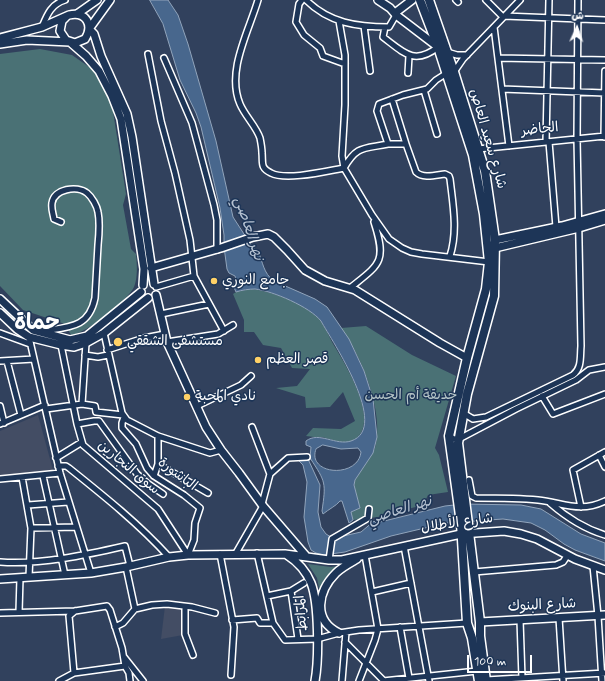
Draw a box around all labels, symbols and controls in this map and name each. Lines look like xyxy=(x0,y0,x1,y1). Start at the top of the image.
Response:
north arrow xyxy=(557,8,597,48)
text: ش xyxy=(571,9,584,23)
street label: شارع سعيد العاص xyxy=(465,87,509,191)
street label: الحاضر xyxy=(521,120,559,140)
water label: نهر العاصي xyxy=(229,195,267,263)
place label: جامع النوري xyxy=(222,273,289,289)
marker: جامع النوري xyxy=(209,276,219,286)
district label: حماة xyxy=(14,311,60,337)
place label: مستشفى الشققي xyxy=(127,334,223,350)
marker: مستشفى الشققي xyxy=(112,336,124,348)
place label: قصر العظم xyxy=(266,352,328,368)
marker: قصر العظم xyxy=(253,355,263,365)
park label: حديقة أم الحسن xyxy=(365,388,457,404)
place label: نادي المحبة xyxy=(195,389,256,405)
marker: نادي المحبة xyxy=(182,392,192,402)
street label: سوق النجارين xyxy=(94,437,162,499)
street label: الباشورة xyxy=(154,455,200,495)
water label: نهر العاصي xyxy=(366,493,434,529)
street label: شارع الأطلال xyxy=(420,511,494,537)
street label: المرابط xyxy=(292,594,312,632)
street label: شارع البنوك xyxy=(507,596,577,616)
scale bar xyxy=(469,647,534,673)
text: 100 m xyxy=(474,654,506,670)

